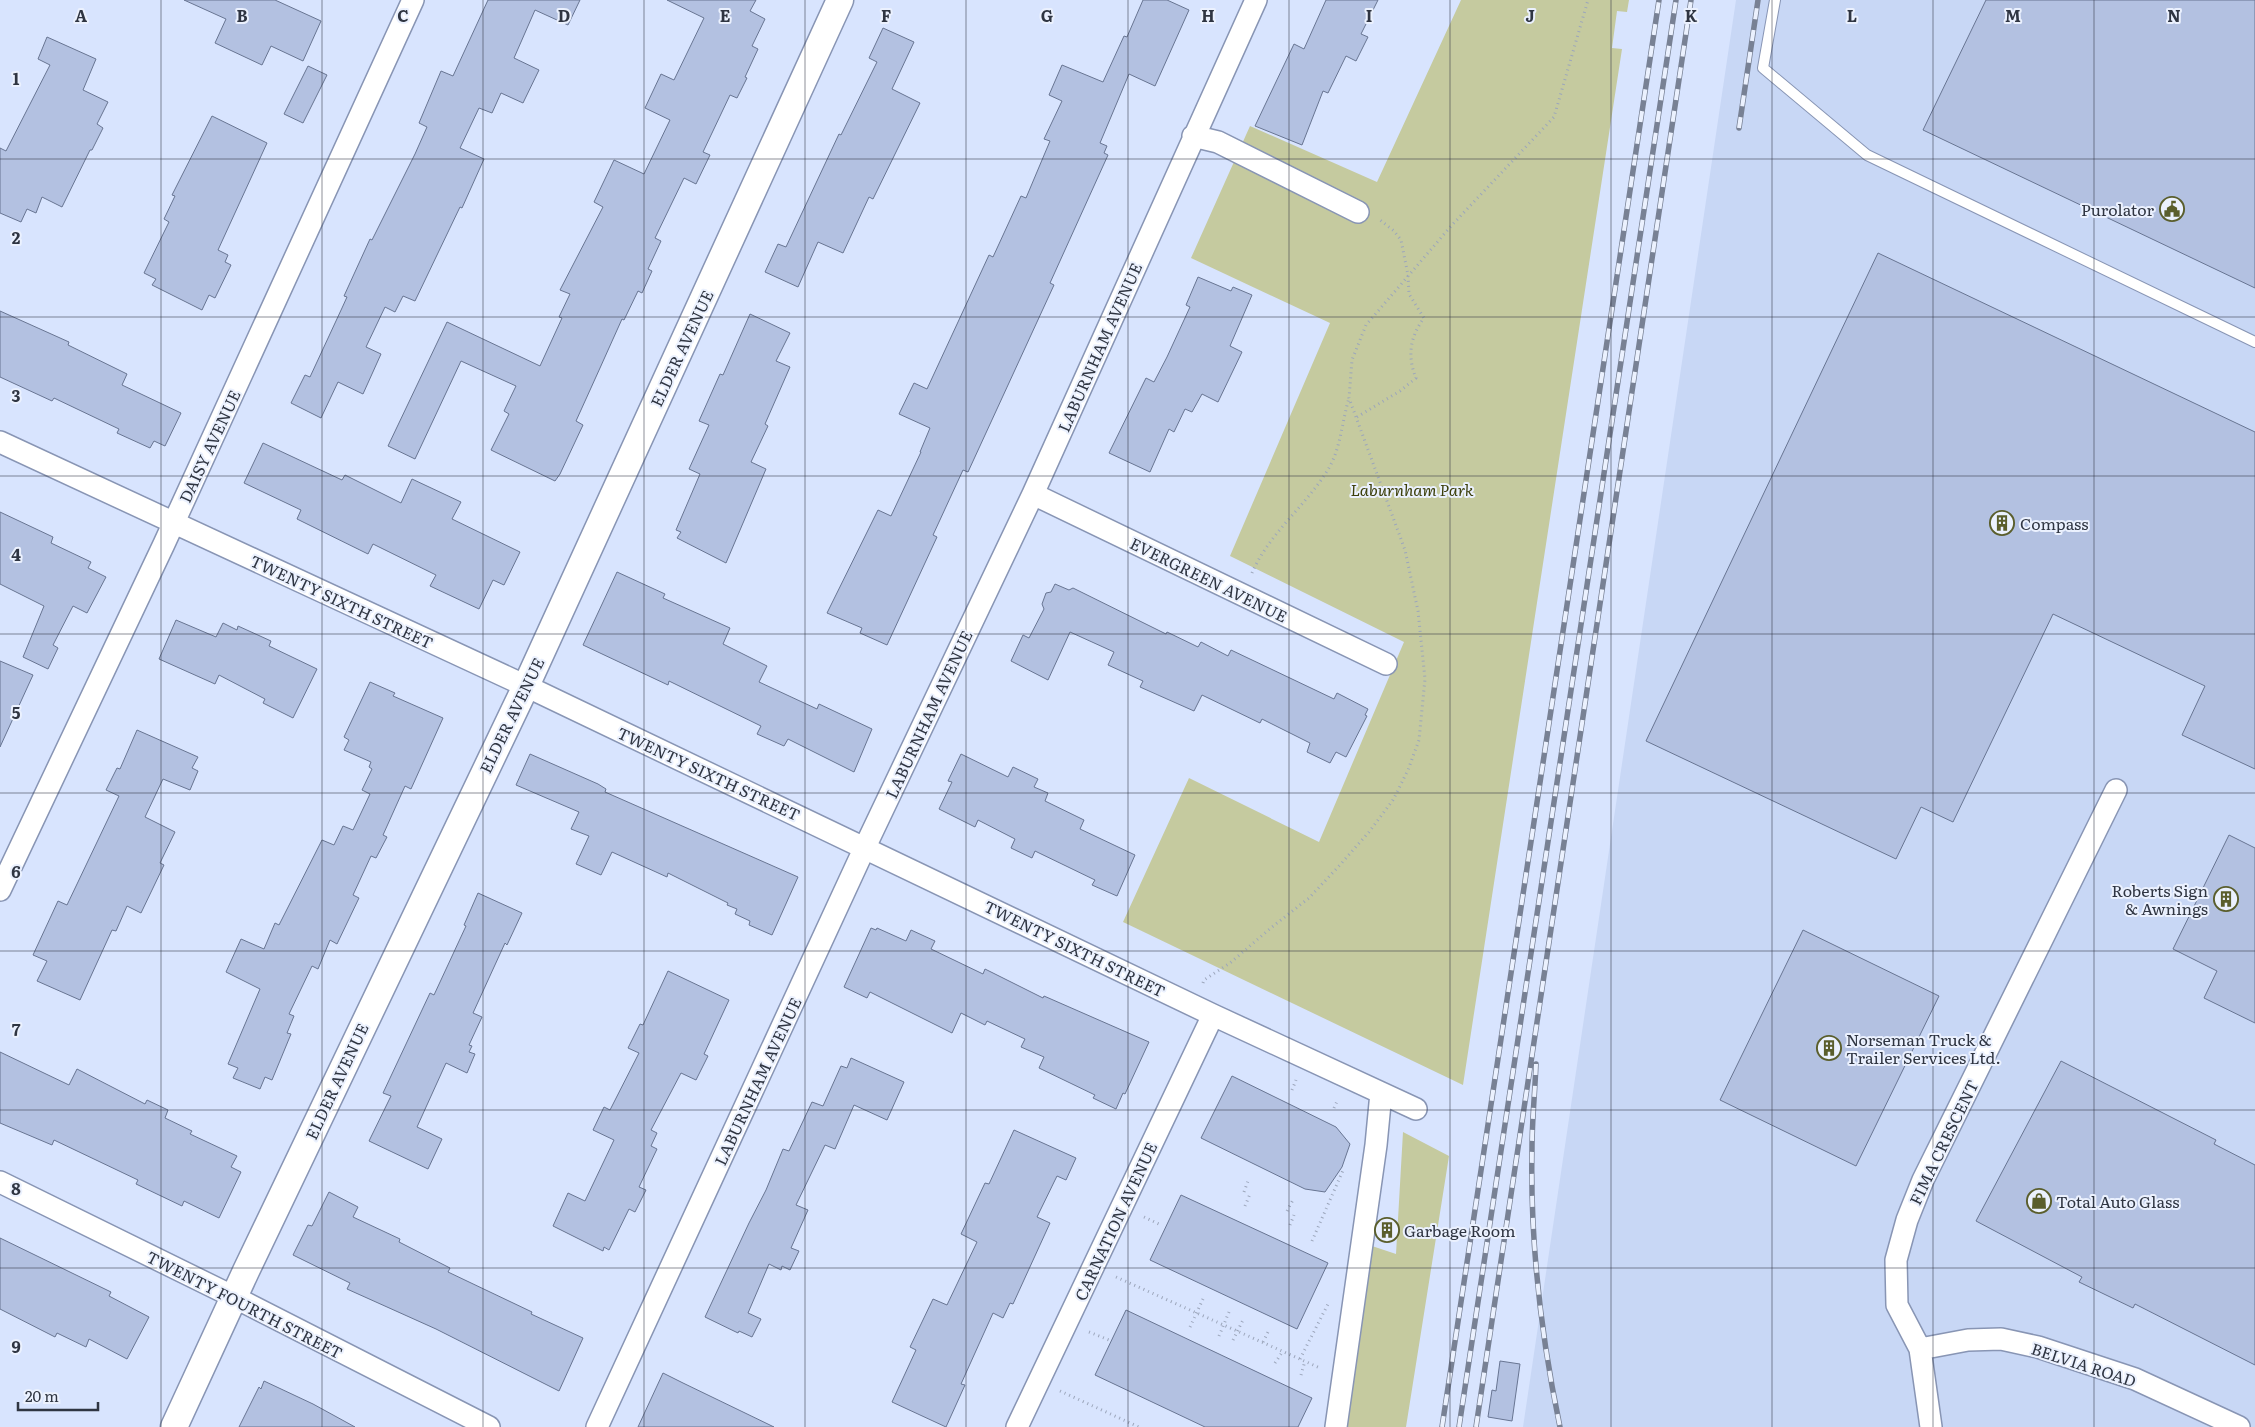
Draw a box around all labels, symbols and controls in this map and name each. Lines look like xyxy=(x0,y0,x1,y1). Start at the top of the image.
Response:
text: A xyxy=(75,3,87,27)
text: B xyxy=(236,3,248,27)
text: C xyxy=(397,3,409,27)
text: D xyxy=(558,3,570,27)
text: E xyxy=(720,3,731,27)
text: F xyxy=(881,3,891,27)
text: G xyxy=(1041,3,1053,27)
text: H xyxy=(1201,3,1215,27)
text: I xyxy=(1366,3,1372,27)
text: J xyxy=(1525,3,1535,27)
text: K xyxy=(1685,3,1698,27)
text: L xyxy=(1847,3,1857,27)
text: M xyxy=(2005,3,2021,27)
text: N xyxy=(2167,3,2181,27)
text: 1 xyxy=(13,66,20,90)
public building icon: Purolator xyxy=(2159,196,2185,222)
place label: Purolator xyxy=(2081,197,2154,221)
text: 2 xyxy=(12,225,21,249)
street label: LABURNHAM AVENUE xyxy=(1051,258,1147,436)
street label: ELDER AVENUE xyxy=(643,286,719,410)
text: 3 xyxy=(12,383,21,407)
street label: DAISY AVENUE xyxy=(172,386,246,506)
park label: Laburnham Park xyxy=(1351,477,1474,501)
building icon: Compass xyxy=(1989,510,2015,536)
place label: Compass xyxy=(2020,511,2089,535)
street label: EVERGREEN AVENUE xyxy=(1126,530,1292,628)
text: 4 xyxy=(11,542,21,566)
street label: TWENTY SIXTH STREET xyxy=(247,548,438,654)
street label: LABURNHAM AVENUE xyxy=(878,626,978,802)
street label: ELDER AVENUE xyxy=(473,653,549,777)
text: 5 xyxy=(12,700,21,724)
street label: TWENTY SIXTH STREET xyxy=(614,720,805,826)
text: 6 xyxy=(11,859,21,883)
place label: Roberts Sign & Awnings xyxy=(2112,878,2208,920)
building icon: Roberts Sign & Awnings xyxy=(2213,886,2239,912)
street label: TWENTY SIXTH STREET xyxy=(980,894,1170,1003)
street label: LABURNHAM AVENUE xyxy=(707,993,807,1169)
text: 7 xyxy=(12,1017,21,1041)
street label: ELDER AVENUE xyxy=(298,1019,374,1143)
place label: Norseman Truck & Trailer Services Ltd. xyxy=(1846,1027,2001,1069)
building icon: Norseman Truck & Trailer Services Ltd. xyxy=(1816,1035,1842,1061)
street label: FIMA CRESCENT xyxy=(1902,1075,1984,1209)
street label: CARNATION AVENUE xyxy=(1068,1138,1162,1304)
text: 8 xyxy=(11,1176,21,1200)
shop icon: Total Auto Glass xyxy=(2026,1188,2052,1214)
place label: Total Auto Glass xyxy=(2056,1189,2179,1213)
building icon: Garbage Room xyxy=(1374,1217,1400,1243)
place label: Garbage Room xyxy=(1404,1218,1516,1242)
street label: TWENTY FOURTH STREET xyxy=(143,1244,347,1364)
text: 9 xyxy=(11,1334,21,1358)
street label: BELVIA ROAD xyxy=(2028,1336,2140,1392)
scale bar xyxy=(18,1380,98,1412)
text: 20 m xyxy=(25,1384,59,1407)

